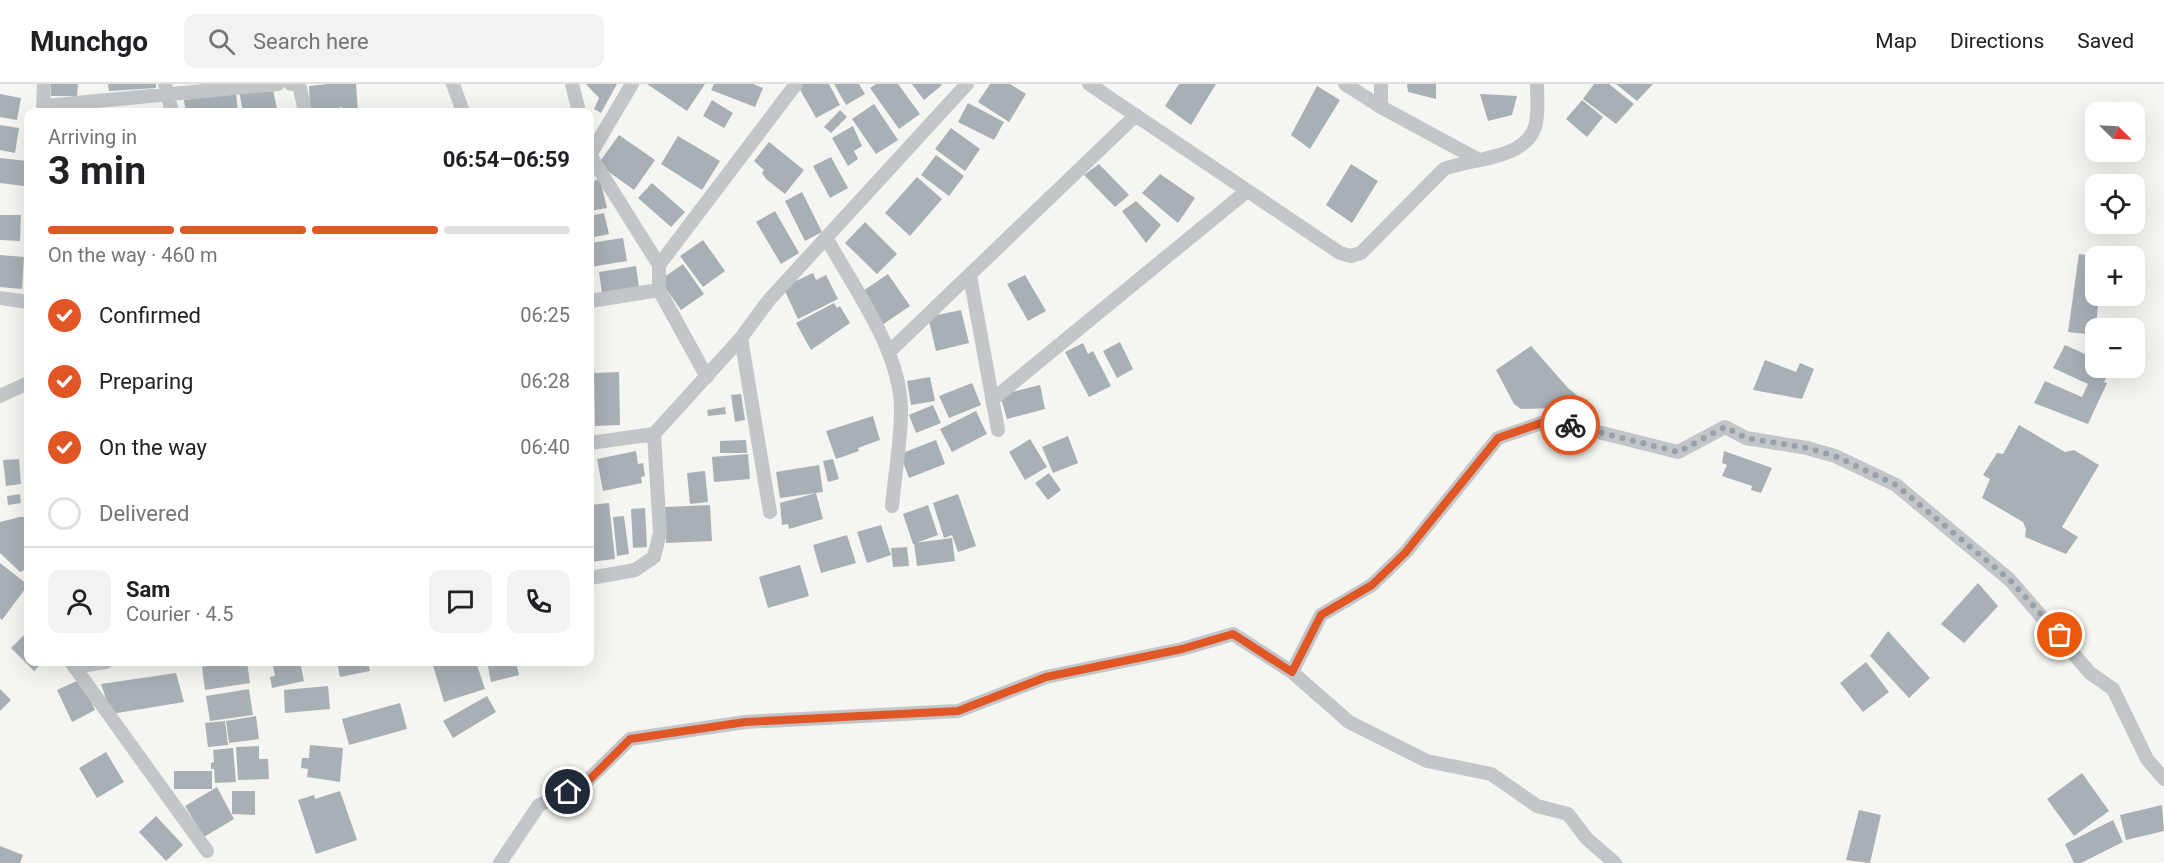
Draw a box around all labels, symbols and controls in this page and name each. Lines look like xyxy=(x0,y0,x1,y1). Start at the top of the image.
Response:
search box xyxy=(184,14,604,68)
text: Munchgo xyxy=(30,25,148,58)
icon: search xyxy=(205,25,238,58)
text: Search here xyxy=(253,29,369,54)
text: Map xyxy=(1875,29,1917,53)
text: Directions xyxy=(1950,29,2044,53)
text: Saved xyxy=(2077,29,2134,53)
north arrow xyxy=(2085,102,2145,162)
map controls xyxy=(2085,102,2145,378)
text: Arriving in xyxy=(48,125,137,149)
text: 06:54–06:59 xyxy=(443,147,570,172)
text: 3 min xyxy=(48,148,146,194)
button: locate xyxy=(2085,174,2145,234)
text: On the way · 460 m xyxy=(48,243,217,267)
button: + xyxy=(2085,246,2145,306)
icon: check xyxy=(48,299,81,332)
text: Confirmed xyxy=(99,303,201,328)
text: 06:25 xyxy=(520,303,570,327)
button: − xyxy=(2085,318,2145,378)
icon: check xyxy=(48,365,81,398)
text: Preparing xyxy=(99,369,193,394)
text: 06:28 xyxy=(520,369,570,393)
courier xyxy=(1540,395,1600,455)
icon: bike xyxy=(1554,409,1587,442)
icon: check xyxy=(48,431,81,464)
text: On the way xyxy=(99,435,207,460)
text: 06:40 xyxy=(520,435,570,459)
text: Delivered xyxy=(99,501,189,526)
button: person xyxy=(48,570,111,633)
button: chat xyxy=(429,570,492,633)
button: phone xyxy=(507,570,570,633)
text: Sam xyxy=(126,577,170,602)
text: Courier · 4.5 xyxy=(126,602,233,626)
pin xyxy=(2034,609,2085,660)
icon: bag xyxy=(2043,618,2076,651)
pin xyxy=(542,766,593,817)
icon: home xyxy=(551,775,584,808)

